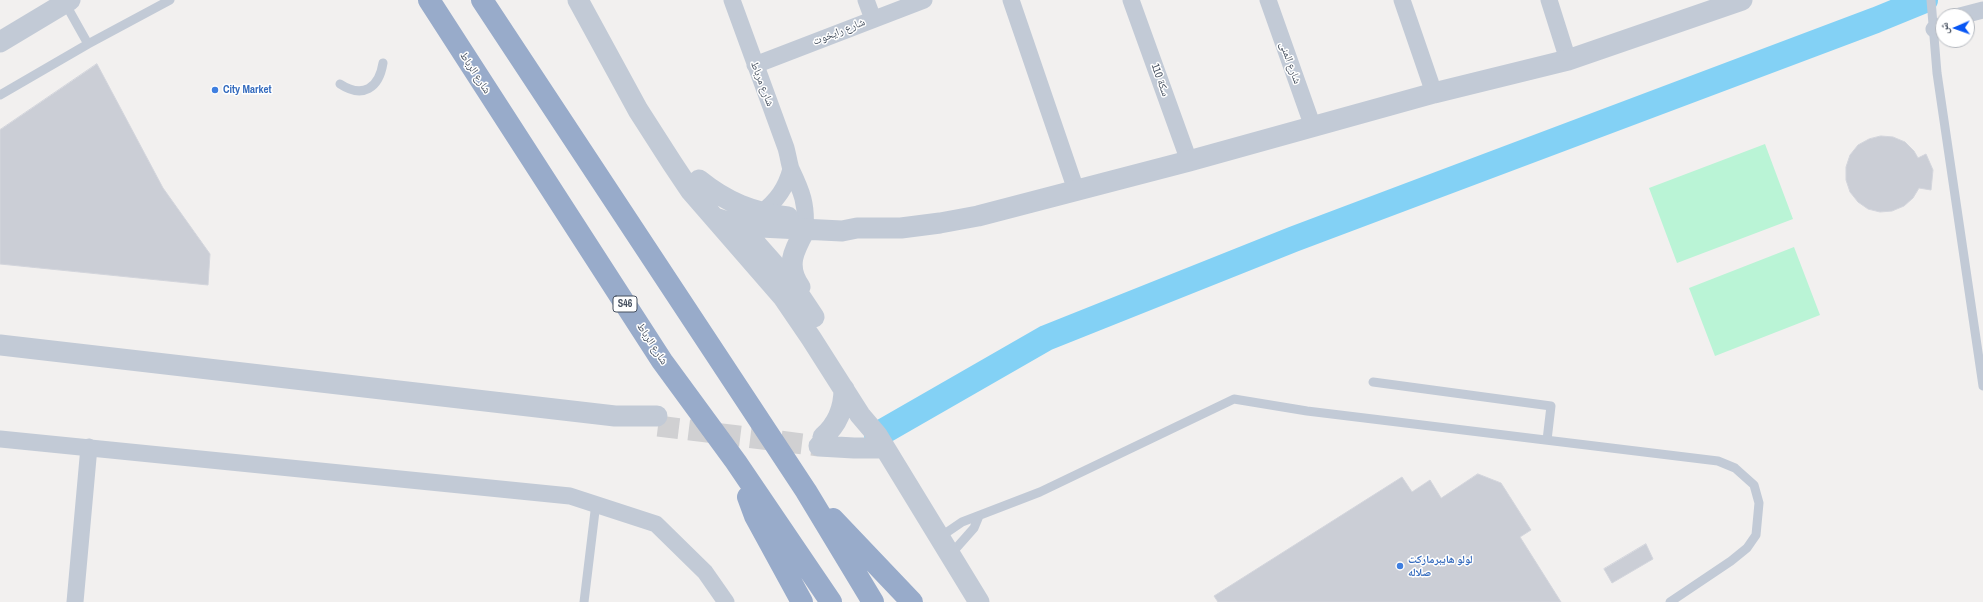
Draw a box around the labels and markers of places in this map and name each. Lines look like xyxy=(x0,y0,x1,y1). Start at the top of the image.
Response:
place label: City Market xyxy=(223,83,272,97)
marker: City Market xyxy=(210,85,220,95)
place label: لولو هايبرماركت صلاله xyxy=(1408,553,1473,579)
marker: لولو هايبرماركت صلاله xyxy=(1395,561,1405,571)

